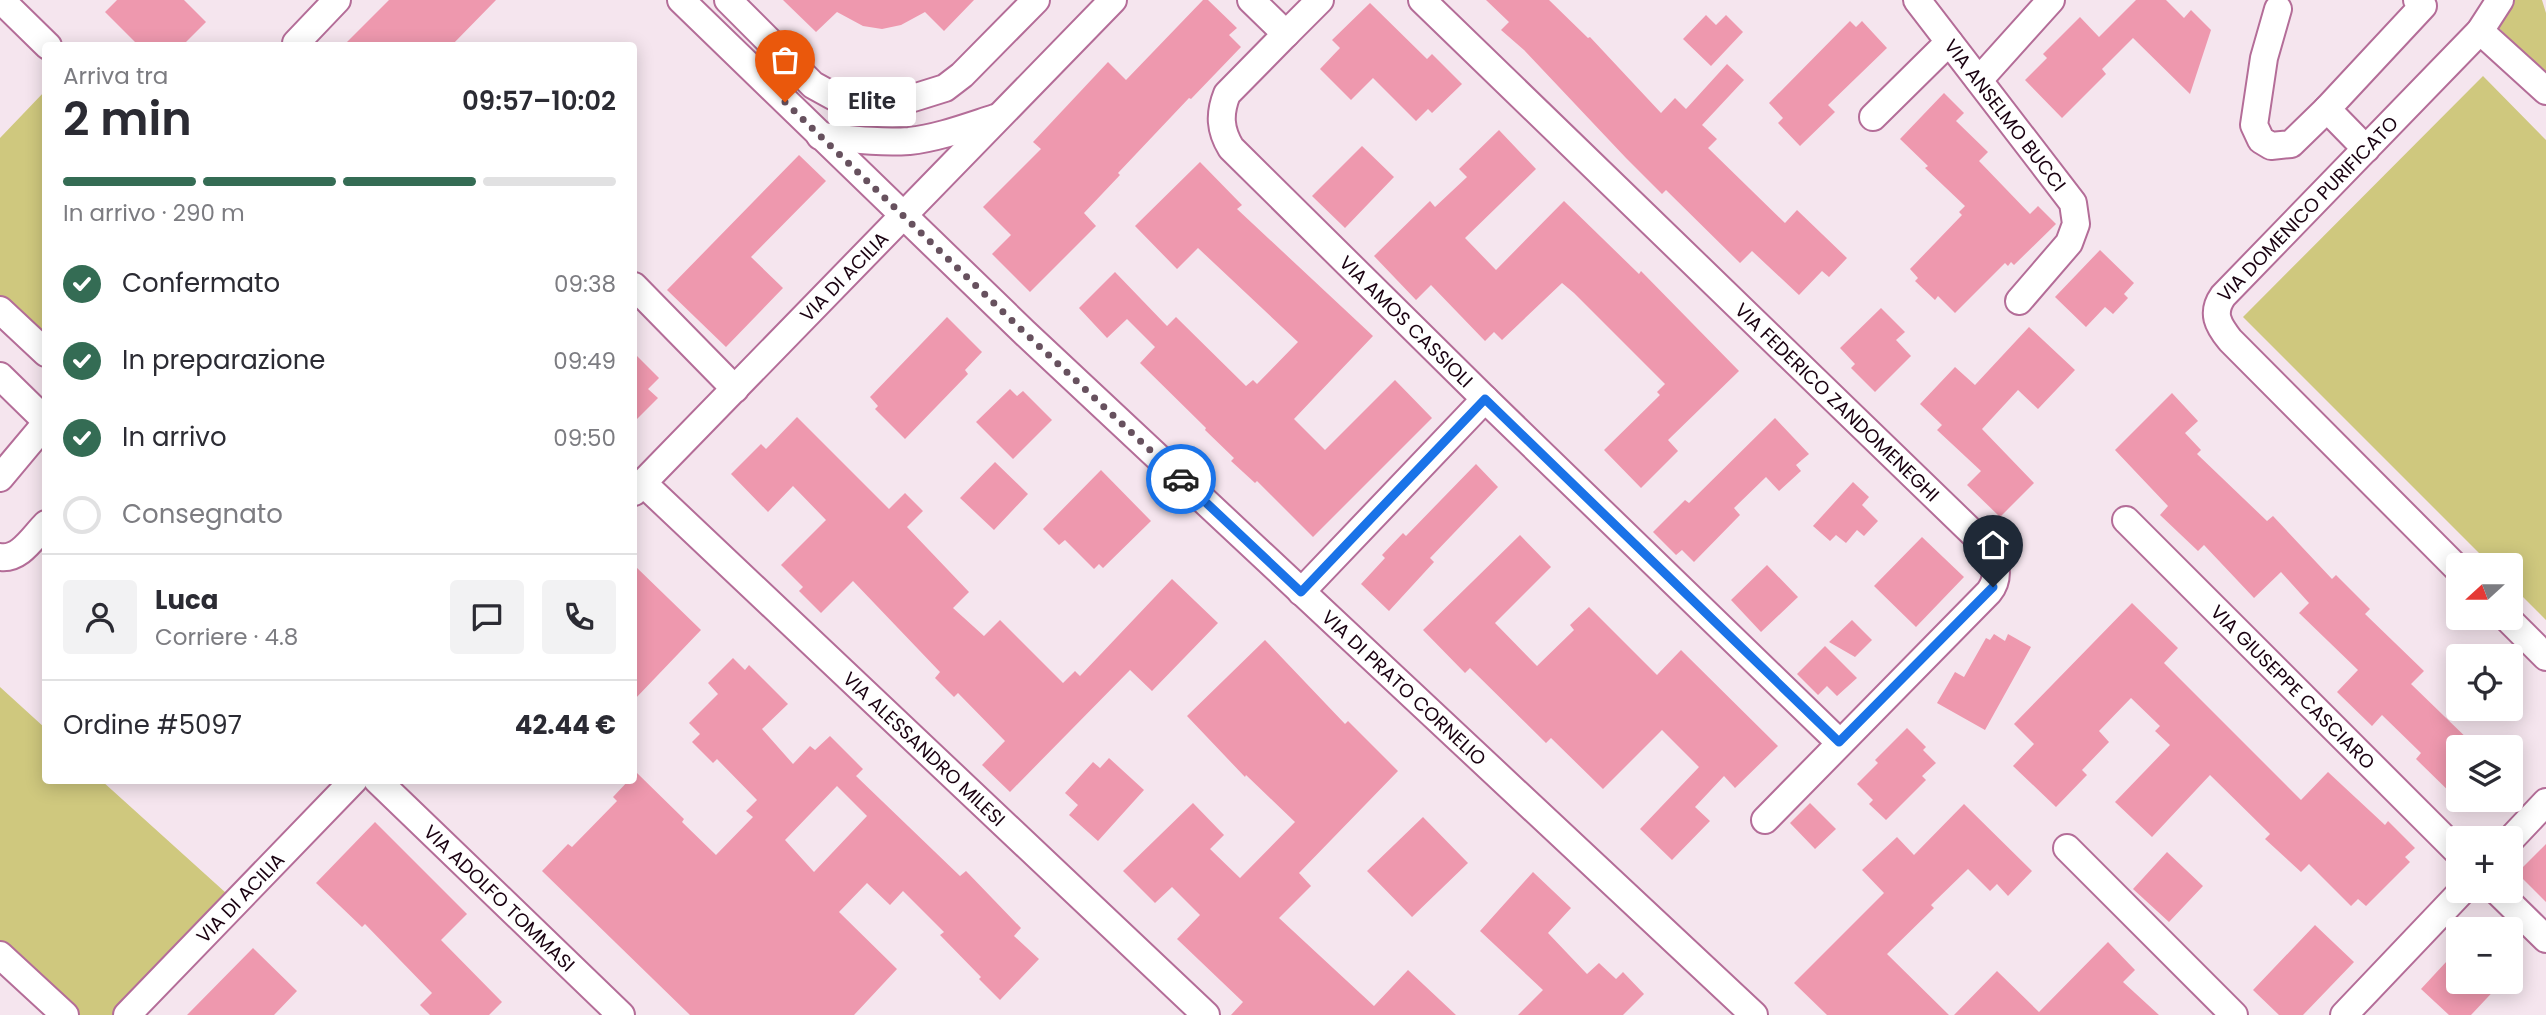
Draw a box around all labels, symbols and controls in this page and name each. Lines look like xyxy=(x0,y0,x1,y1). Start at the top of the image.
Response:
pin xyxy=(755,30,815,102)
street label: VIA ANSELMO BUCCI xyxy=(1938,33,2072,197)
icon: bag xyxy=(766,41,804,79)
text: Arriva tra xyxy=(63,60,168,92)
callout: Elite xyxy=(827,78,914,126)
text: 09:57–10:02 xyxy=(462,83,616,119)
text: Elite xyxy=(848,85,896,117)
text: 2 min xyxy=(63,87,192,151)
street label: VIA DOMENICO PURIFICATO xyxy=(2211,110,2405,308)
text: In arrivo · 290 m xyxy=(63,197,245,229)
street label: VIA DI ACILIA xyxy=(794,225,895,328)
street label: VIA AMOS CASSIOLI xyxy=(1333,249,1479,394)
icon: check xyxy=(63,265,101,303)
text: Confermato xyxy=(122,265,280,301)
text: 09:38 xyxy=(554,268,616,300)
street label: VIA FEDERICO ZANDOMENEGHI xyxy=(1729,297,1945,508)
icon: check xyxy=(63,342,101,380)
text: In preparazione xyxy=(122,342,325,378)
text: 09:49 xyxy=(553,345,616,377)
icon: check xyxy=(63,419,101,457)
text: In arrivo xyxy=(122,419,227,455)
text: 09:50 xyxy=(553,422,616,454)
courier xyxy=(1146,444,1216,514)
icon: car xyxy=(1162,460,1200,498)
text: Consegnato xyxy=(122,496,283,532)
pin xyxy=(1963,515,2023,587)
icon: home xyxy=(1974,526,2012,564)
north arrow xyxy=(2446,553,2524,630)
map controls xyxy=(2446,553,2523,994)
button: person xyxy=(63,580,137,654)
button: chat xyxy=(450,580,524,654)
button: phone xyxy=(542,580,616,654)
text: Luca xyxy=(155,582,218,618)
street label: VIA GIUSEPPE CASCIARO xyxy=(2204,599,2381,776)
street label: VIA DI PRATO CORNELIO xyxy=(1316,604,1492,772)
text: Corriere · 4.8 xyxy=(155,621,298,653)
button: locate xyxy=(2446,644,2523,721)
street label: VIA ALESSANDRO MILESI xyxy=(837,666,1011,833)
text: Ordine #5097 xyxy=(63,707,242,743)
text: 42.44 € xyxy=(515,707,616,743)
button: layers xyxy=(2446,735,2523,812)
street label: VIA ADOLFO TOMMASI xyxy=(417,819,581,978)
button: + xyxy=(2446,826,2523,903)
street label: VIA DI ACILIA xyxy=(190,847,291,949)
button: − xyxy=(2446,917,2523,994)

